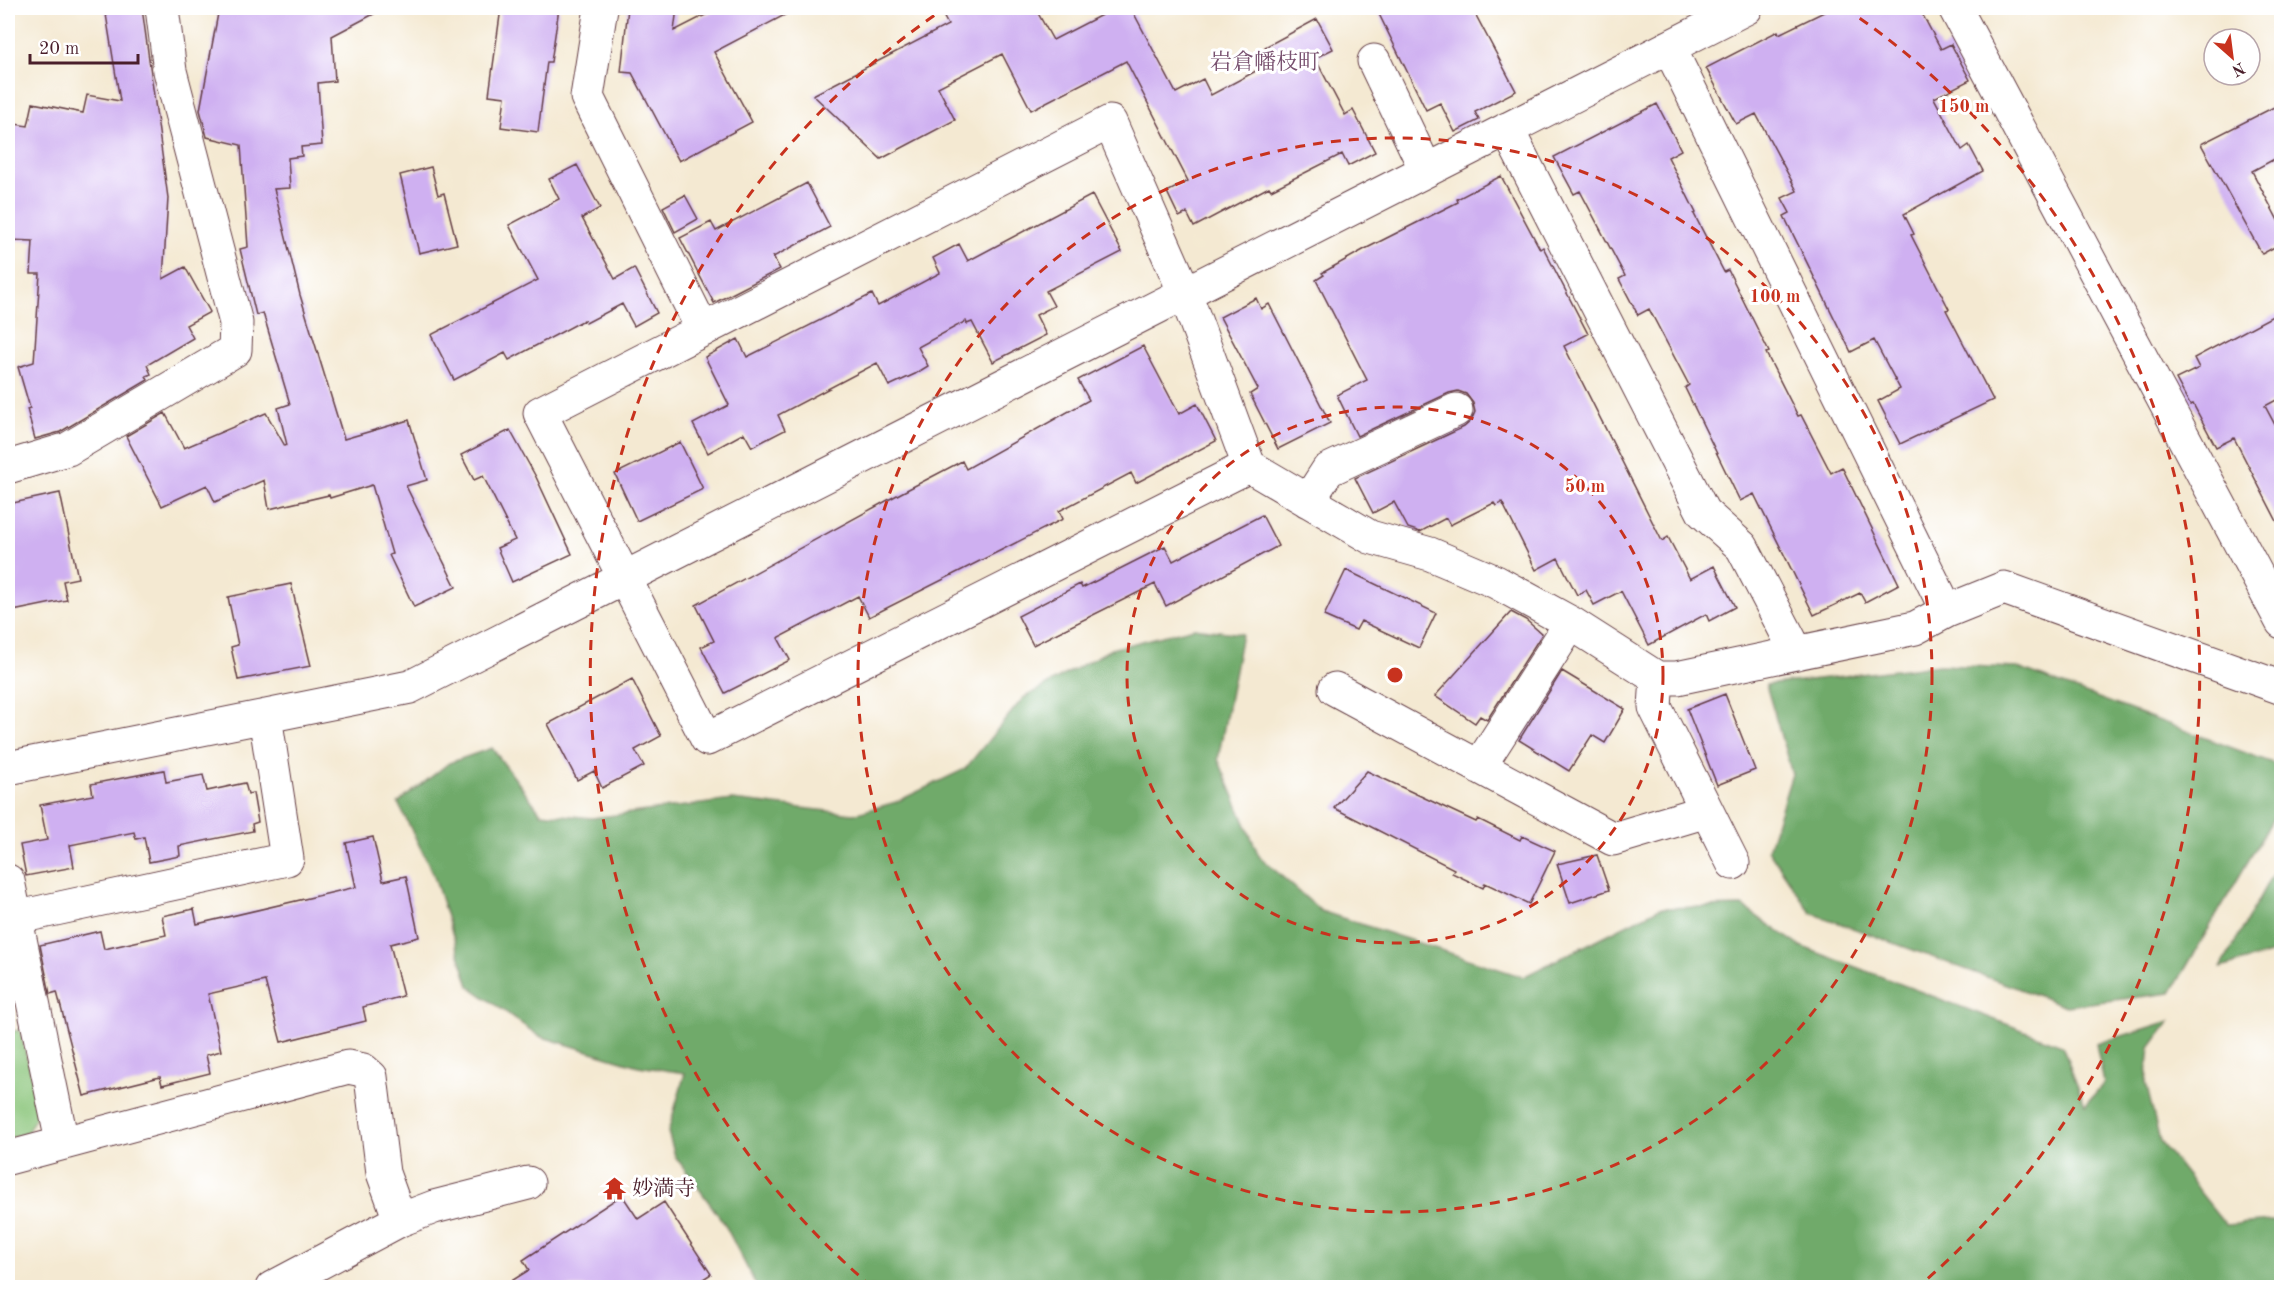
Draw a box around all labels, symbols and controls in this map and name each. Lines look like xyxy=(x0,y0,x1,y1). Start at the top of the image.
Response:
scale bar xyxy=(30,27,138,65)
north arrow xyxy=(2202,27,2262,87)
text: 20 m xyxy=(39,40,79,58)
district label: 岩倉幡枝町 xyxy=(1210,50,1320,74)
text: N xyxy=(2228,59,2247,79)
text: 150 m xyxy=(1939,98,1989,116)
text: 100 m xyxy=(1750,288,1800,306)
text: 50 m xyxy=(1565,478,1605,496)
centre of rings xyxy=(1385,665,1405,685)
temple icon: 妙満寺 xyxy=(601,1176,627,1202)
place label: 妙満寺 xyxy=(632,1177,695,1200)

